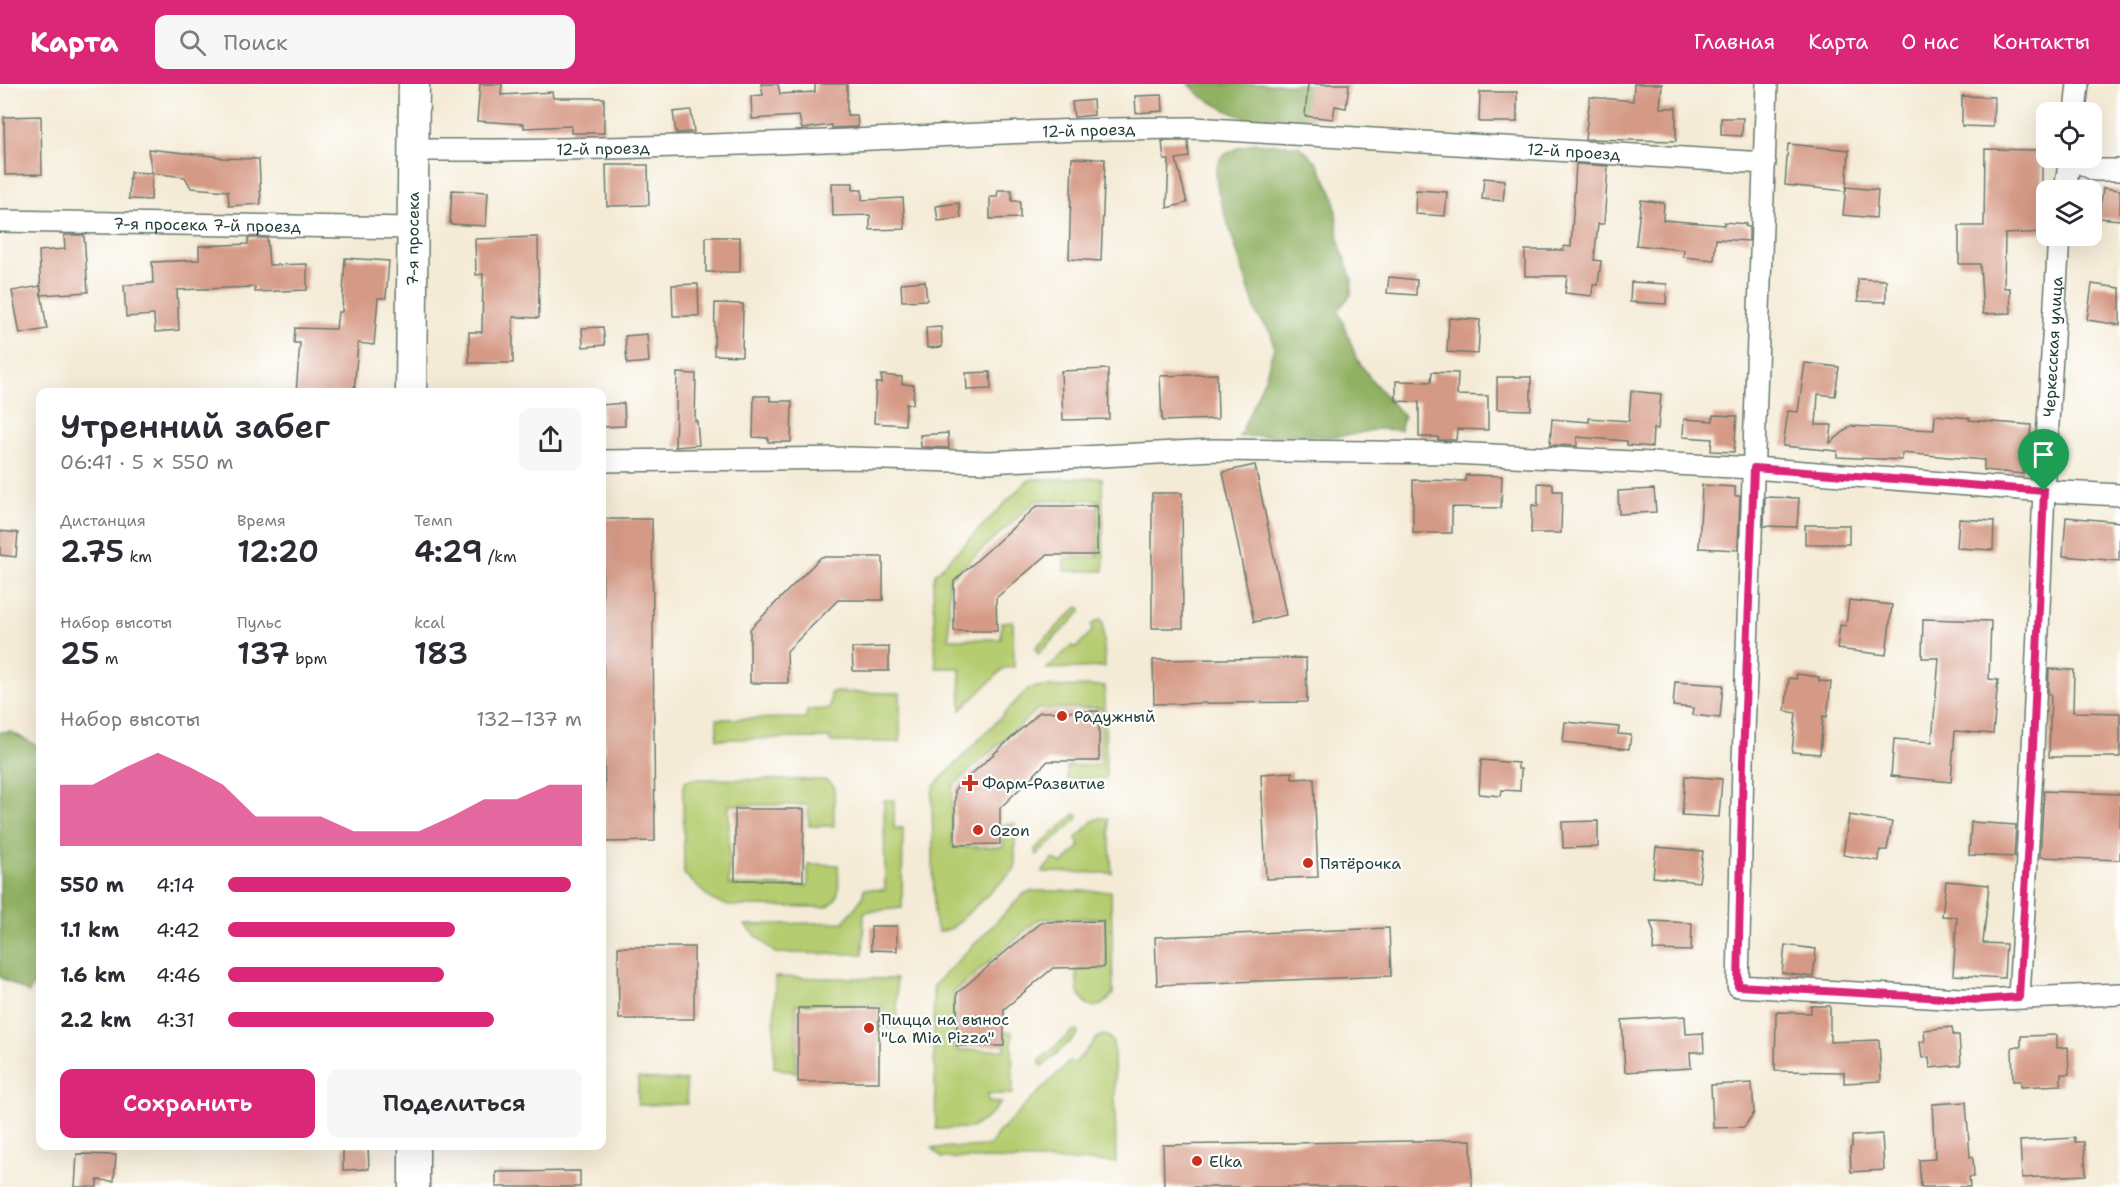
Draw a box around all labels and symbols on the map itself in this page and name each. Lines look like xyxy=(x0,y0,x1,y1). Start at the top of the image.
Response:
street label: 12-й проезд xyxy=(1042,118,1135,142)
street label: 12-й проезд xyxy=(556,137,650,160)
street label: 12-й проезд xyxy=(1527,138,1621,165)
street label: 7-я просека xyxy=(402,192,423,286)
street label: 7-я просека 7-й проезд xyxy=(113,212,301,237)
street label: Черкесская улица xyxy=(2038,276,2067,418)
pin xyxy=(2018,429,2069,491)
place label: Радужный xyxy=(1074,706,1155,727)
marker: Радужный xyxy=(1055,709,1069,723)
place label: Фарм-Развитие xyxy=(982,773,1105,794)
marker: Фарм-Развитие xyxy=(963,776,977,790)
place label: Ozon xyxy=(990,820,1030,841)
marker: Ozon xyxy=(971,823,985,837)
place label: Пятёрочка xyxy=(1320,853,1401,874)
marker: Пятёрочка xyxy=(1301,856,1315,870)
place label: Пицца на вынос "La Mia Pizza" xyxy=(881,1009,1009,1048)
marker: Пицца на вынос "La Mia Pizza" xyxy=(862,1021,876,1035)
place label: Elka xyxy=(1209,1151,1242,1172)
marker: Elka xyxy=(1190,1154,1204,1168)

